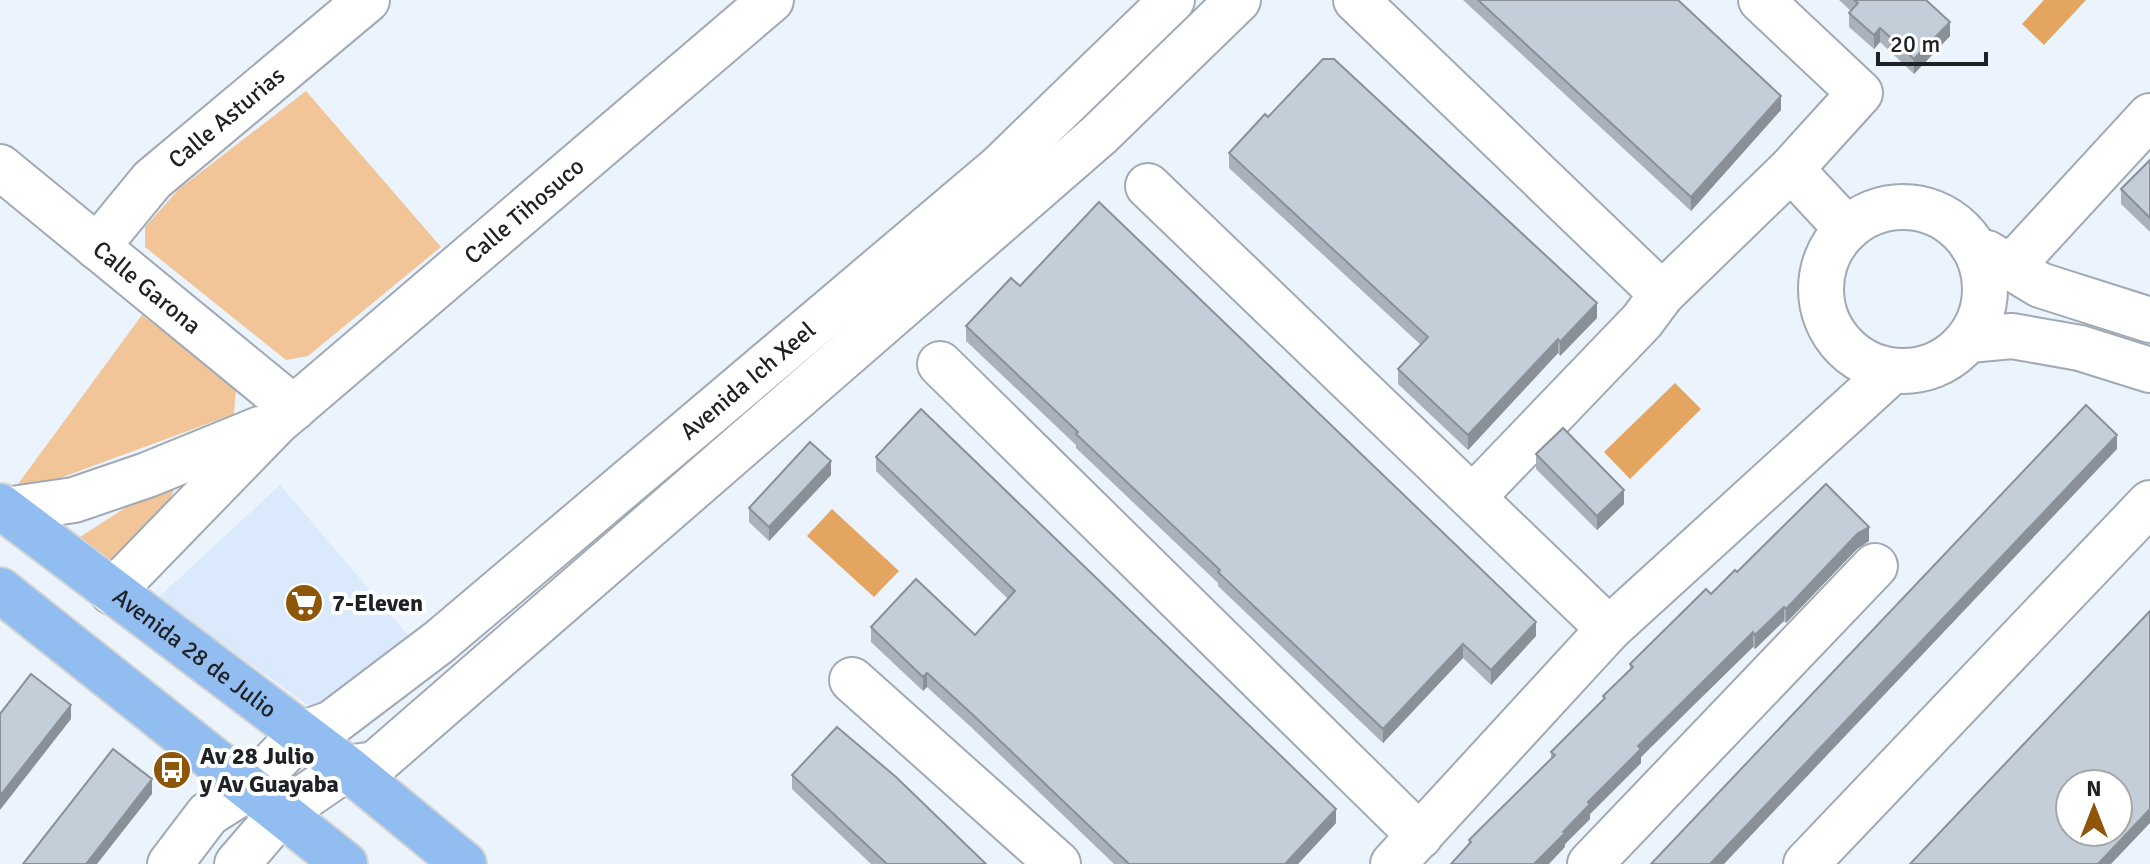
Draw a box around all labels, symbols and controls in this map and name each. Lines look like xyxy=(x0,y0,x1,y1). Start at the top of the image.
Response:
scale bar xyxy=(1878,16,1986,66)
text: 20 m xyxy=(1890,29,1940,59)
street label: Calle Asturias xyxy=(162,60,291,175)
street label: Calle Tihosuco xyxy=(458,151,590,271)
street label: Calle Garona xyxy=(87,234,207,341)
street label: Avenida Ich Xeel xyxy=(674,315,822,446)
street label: Avenida 28 de Julio xyxy=(107,581,283,725)
supermarket icon: 7-Eleven xyxy=(283,582,325,624)
place label: 7-Eleven xyxy=(332,588,423,618)
place label: Av 28 Julio y Av Guayaba xyxy=(199,741,339,799)
bus stop icon: Av 28 Julio y Av Guayaba xyxy=(151,749,193,791)
north arrow xyxy=(2054,768,2134,848)
text: N xyxy=(2086,775,2102,802)

